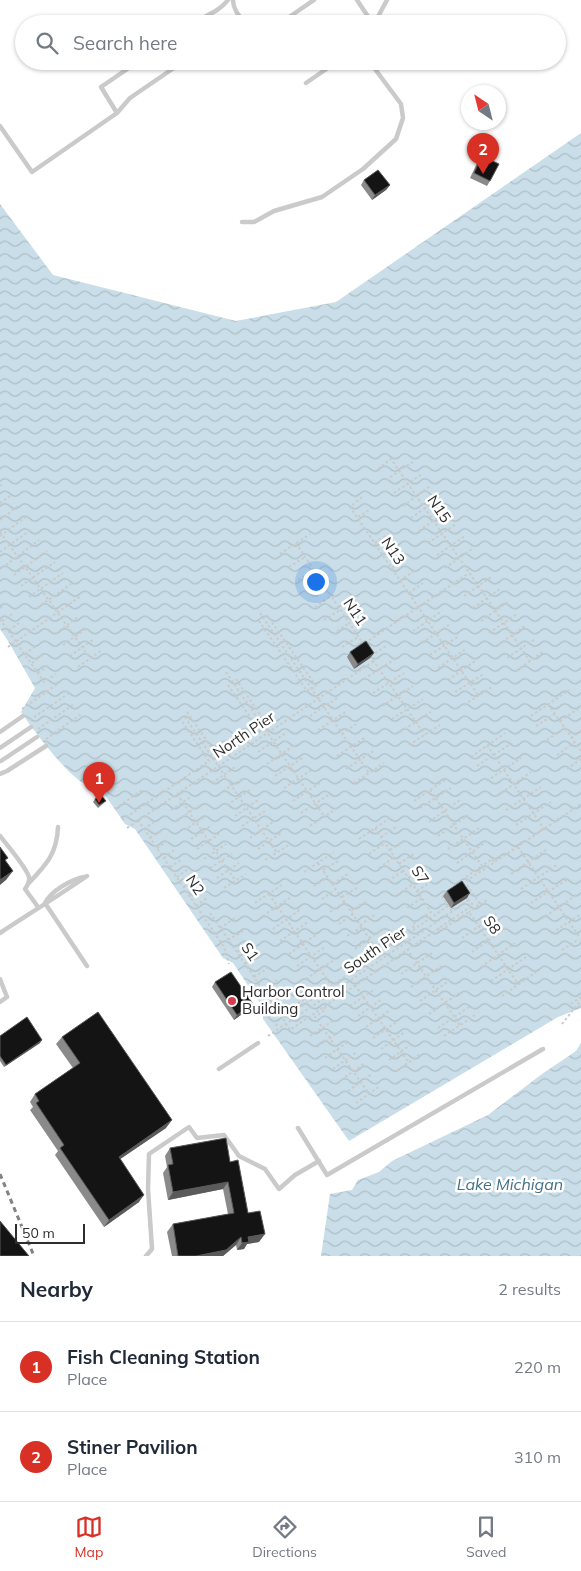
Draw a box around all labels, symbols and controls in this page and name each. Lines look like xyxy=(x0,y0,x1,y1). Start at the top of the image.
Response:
search box xyxy=(15,15,566,70)
icon: search xyxy=(33,29,61,57)
text: Search here xyxy=(73,31,177,55)
north arrow xyxy=(461,85,506,130)
pin: 2 xyxy=(467,133,499,174)
street label: N15 xyxy=(423,491,455,526)
street label: N13 xyxy=(377,533,409,568)
your location xyxy=(303,569,329,595)
street label: N11 xyxy=(339,594,371,629)
street label: North Pier xyxy=(209,707,279,762)
pin: 1 xyxy=(83,762,115,803)
street label: S7 xyxy=(407,862,433,888)
street label: N2 xyxy=(182,871,209,898)
street label: S8 xyxy=(479,912,505,938)
street label: South Pier xyxy=(340,921,410,977)
street label: S1 xyxy=(237,939,263,965)
place label: Harbor Control Building xyxy=(242,982,345,1018)
marker: Harbor Control Building xyxy=(226,995,238,1007)
water label: Lake Michigan xyxy=(457,1174,563,1194)
scale bar xyxy=(15,1221,85,1244)
text: 50 m xyxy=(22,1224,55,1242)
text: Nearby xyxy=(20,1276,93,1302)
text: 2 results xyxy=(498,1279,561,1299)
text: Fish Cleaning Station xyxy=(67,1345,260,1369)
text: 1 xyxy=(31,1357,41,1377)
text: 220 m xyxy=(514,1357,561,1377)
text: Place xyxy=(67,1369,107,1389)
text: Stiner Pavilion xyxy=(67,1435,198,1459)
text: 2 xyxy=(31,1447,41,1467)
text: 310 m xyxy=(514,1447,561,1467)
text: Place xyxy=(67,1459,107,1479)
tab: Map xyxy=(75,1513,103,1561)
tab: Directions xyxy=(252,1513,317,1561)
tab: Saved xyxy=(466,1513,506,1561)

